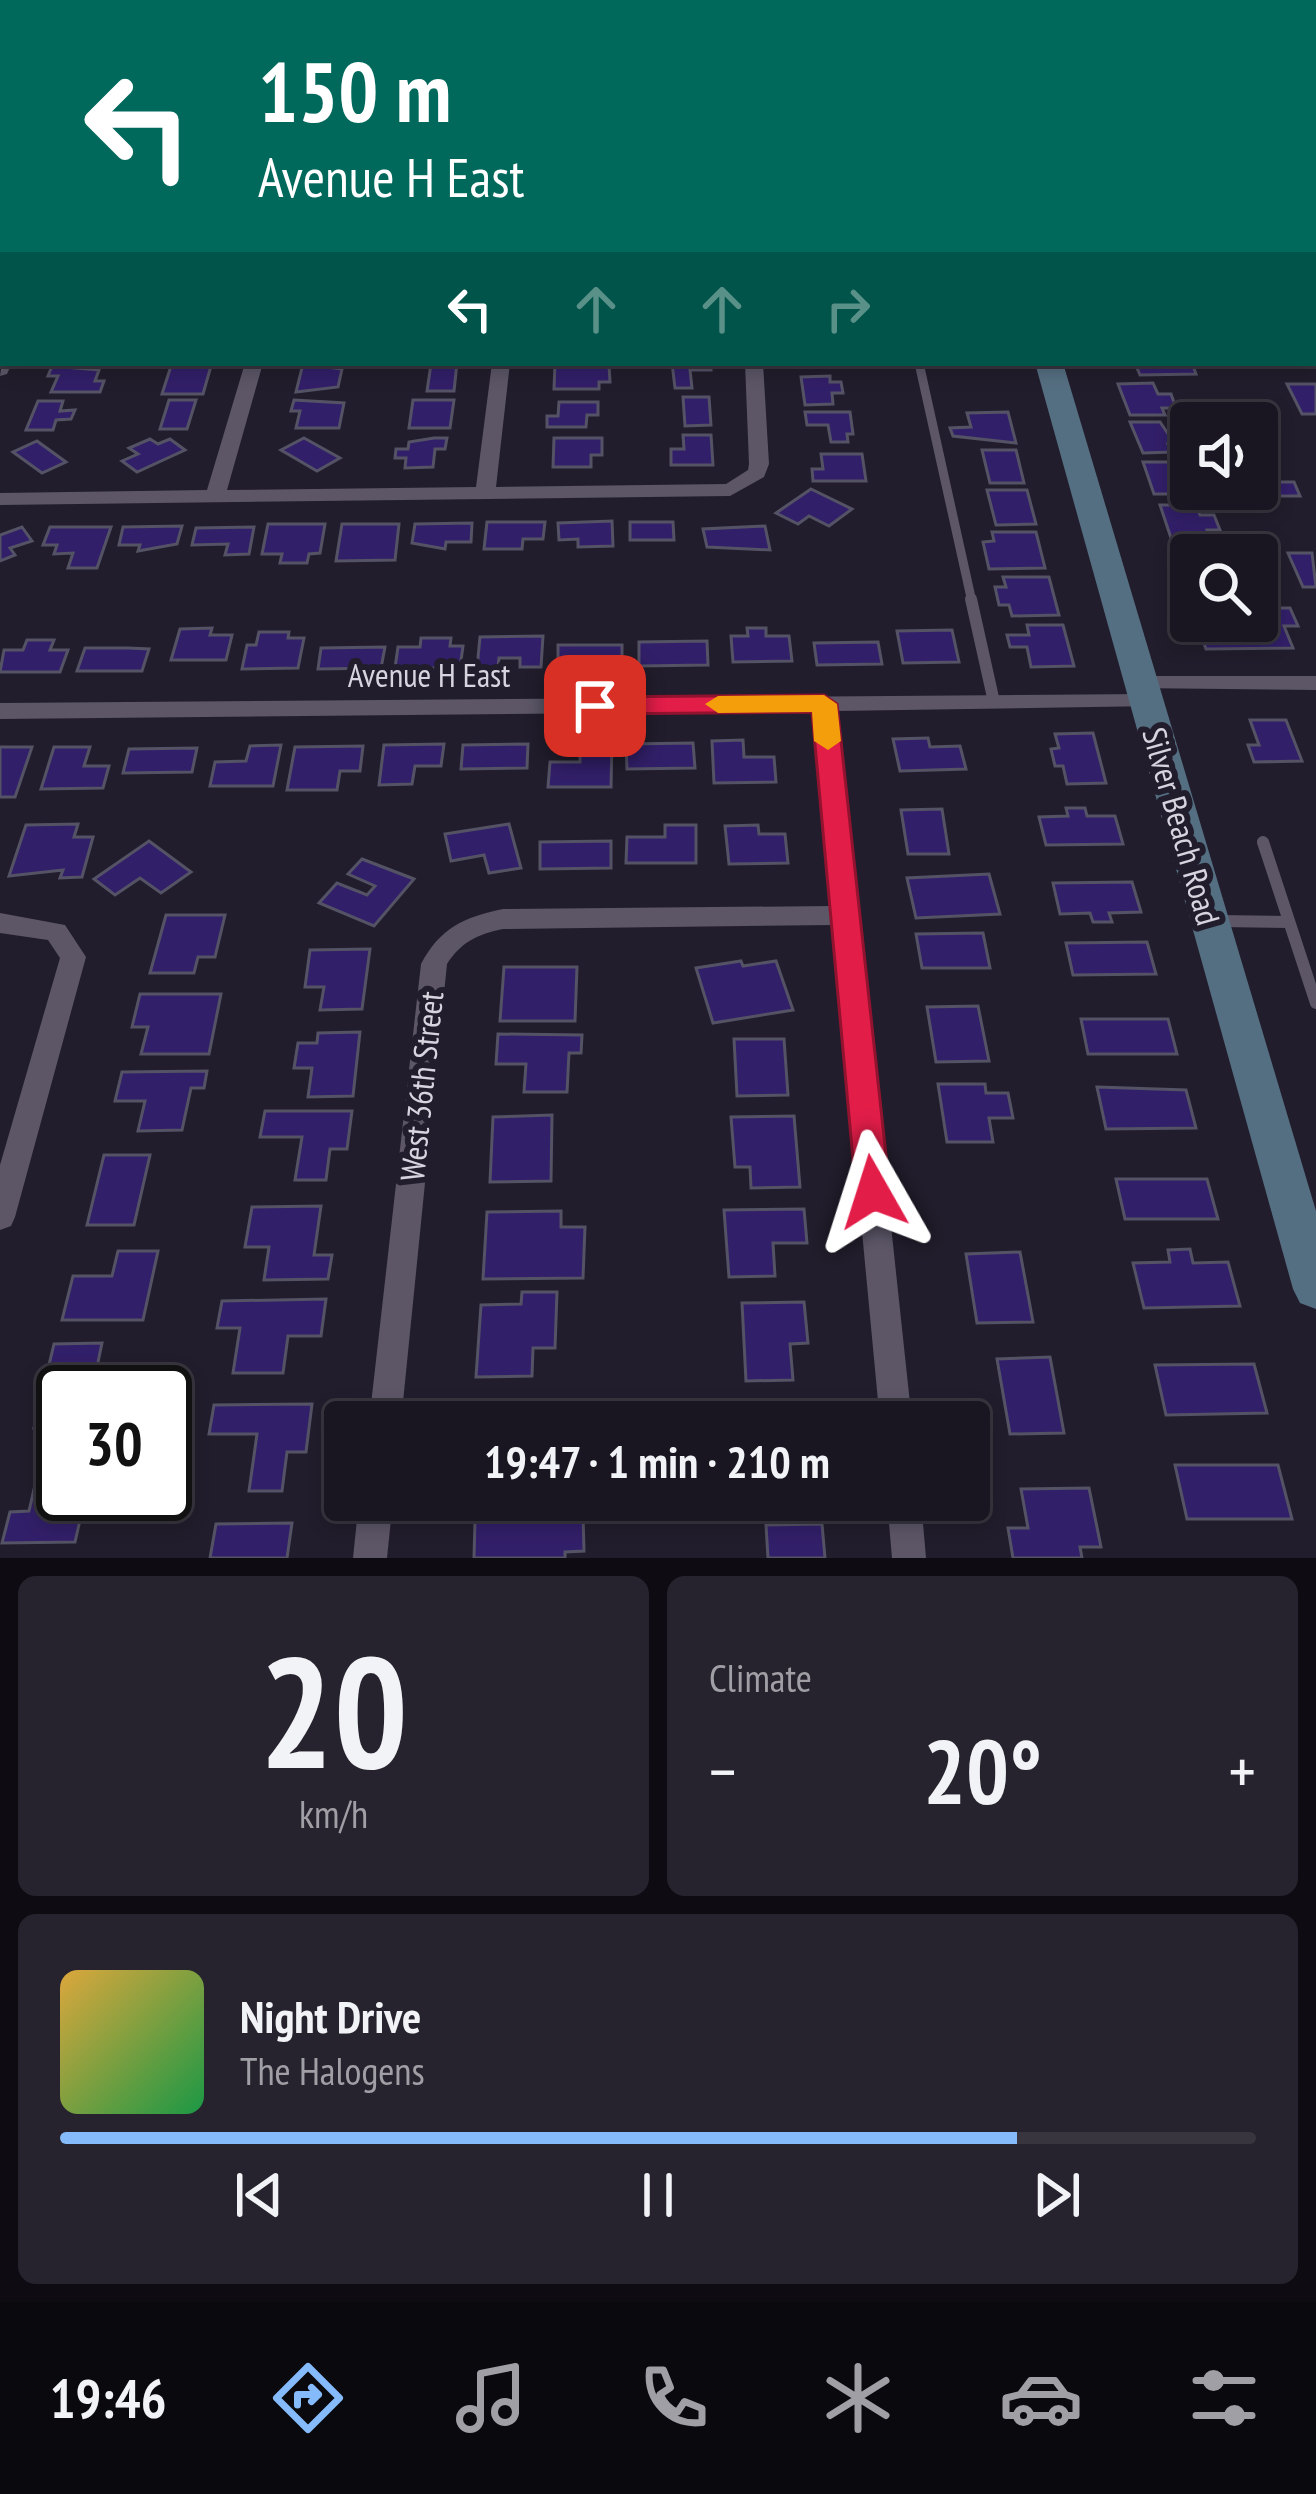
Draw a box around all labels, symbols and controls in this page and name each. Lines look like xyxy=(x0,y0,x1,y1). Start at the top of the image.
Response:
text: 150 m xyxy=(258,36,451,145)
icon: left xyxy=(60,48,216,204)
text: Avenue H East xyxy=(258,142,524,212)
icon: left xyxy=(437,276,503,342)
icon: ahead xyxy=(563,276,629,342)
icon: ahead xyxy=(689,276,755,342)
icon: right xyxy=(815,276,881,342)
map controls xyxy=(1170,402,1278,642)
button: sound xyxy=(1170,402,1278,510)
button: search xyxy=(1170,534,1278,642)
street label: Avenue H East xyxy=(348,653,510,696)
pin xyxy=(544,655,646,757)
icon: arrive xyxy=(562,673,628,739)
street label: Silver Beach Road xyxy=(1133,722,1231,930)
street label: West 36th Street xyxy=(390,989,452,1183)
position arrow xyxy=(810,1129,936,1255)
speed limit sign: 30 xyxy=(36,1365,192,1521)
text: 19:47 · 1 min · 210 m xyxy=(484,1432,830,1490)
text: 20 xyxy=(259,1609,408,1811)
text: Climate xyxy=(709,1652,812,1703)
text: 20° xyxy=(923,1712,1042,1829)
text: − xyxy=(709,1728,736,1813)
text: + xyxy=(1229,1728,1256,1813)
text: km/h xyxy=(299,1788,368,1839)
text: Night Drive xyxy=(240,1987,421,2045)
text: The Halogens xyxy=(240,2045,425,2096)
icon: previous xyxy=(226,2162,292,2228)
icon: pause xyxy=(625,2162,691,2228)
icon: next xyxy=(1024,2162,1090,2228)
icon: directions xyxy=(266,2356,350,2440)
icon: music xyxy=(449,2356,533,2440)
icon: phone xyxy=(632,2356,716,2440)
icon: climate xyxy=(816,2356,900,2440)
icon: car xyxy=(999,2356,1083,2440)
icon: filters xyxy=(1182,2356,1266,2440)
text: 19:46 xyxy=(50,2363,166,2433)

